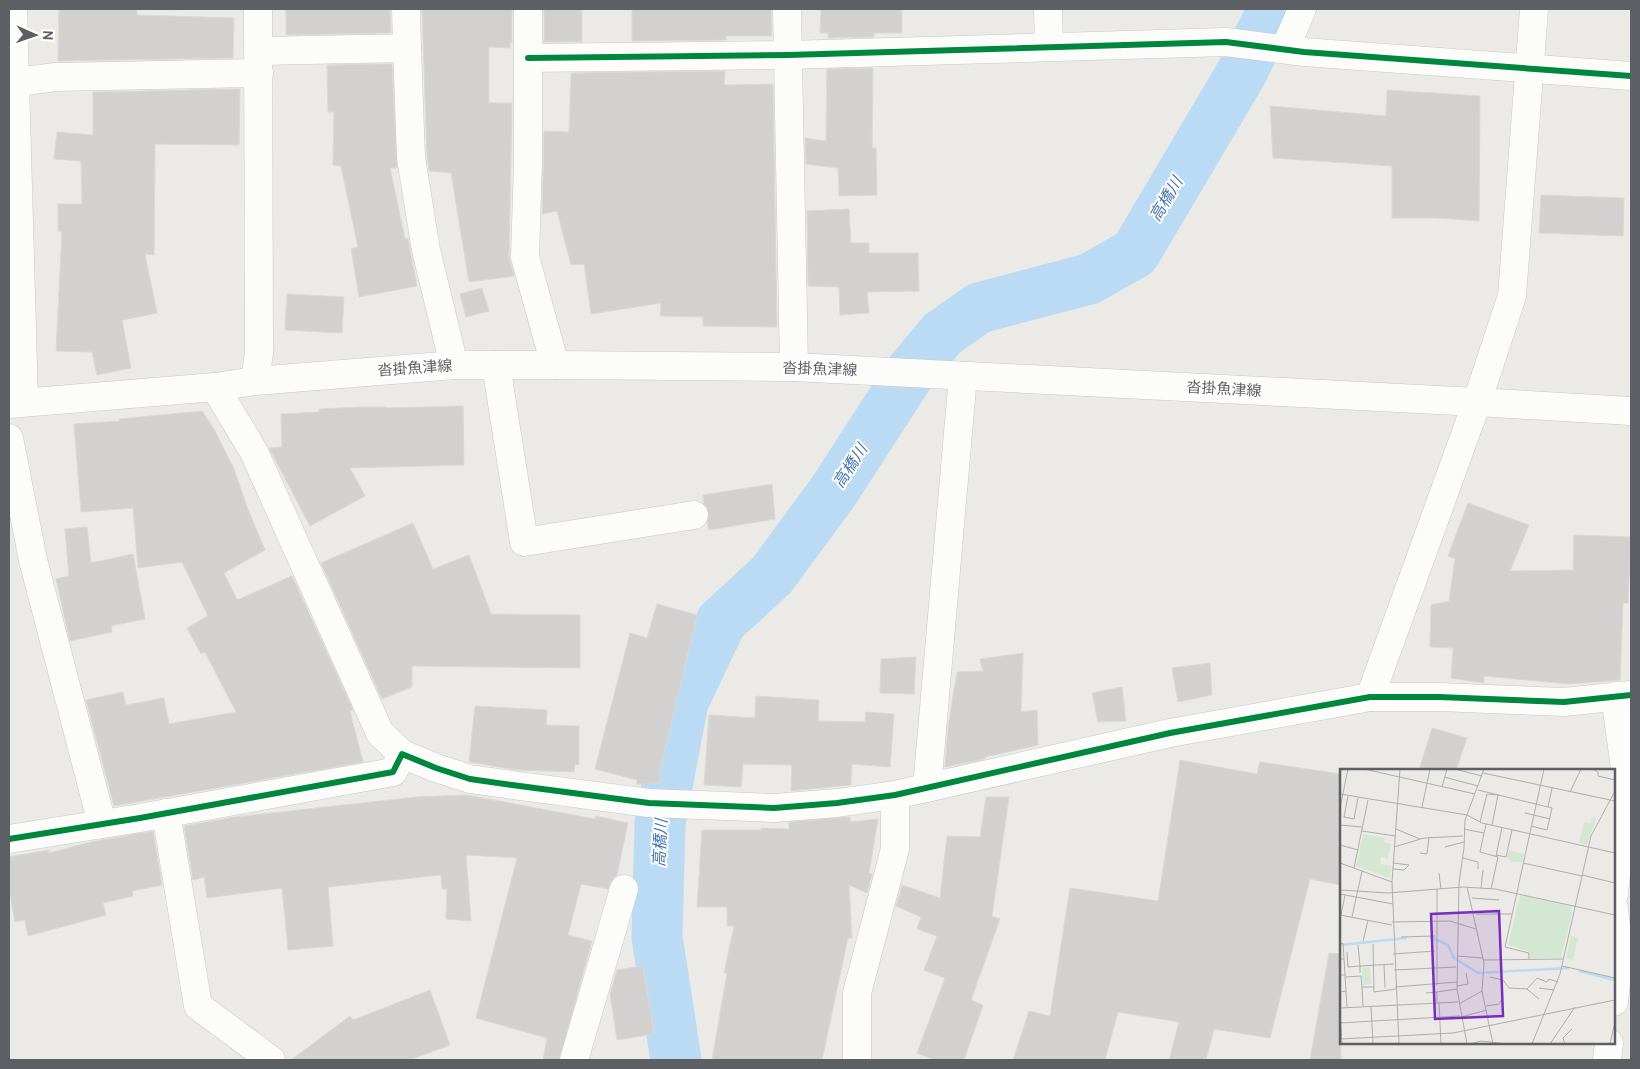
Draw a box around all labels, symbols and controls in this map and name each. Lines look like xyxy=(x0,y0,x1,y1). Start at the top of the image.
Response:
north arrow xyxy=(10,10,60,60)
text: N xyxy=(39,30,57,41)
water label: 高橋川 xyxy=(1145,172,1188,224)
street label: 沓掛魚津線 xyxy=(377,356,453,380)
street label: 沓掛魚津線 xyxy=(782,359,858,379)
street label: 沓掛魚津線 xyxy=(1186,378,1262,400)
water label: 高橋川 xyxy=(829,439,872,491)
inset map xyxy=(1340,769,1615,1044)
water label: 高橋川 xyxy=(649,817,671,867)

